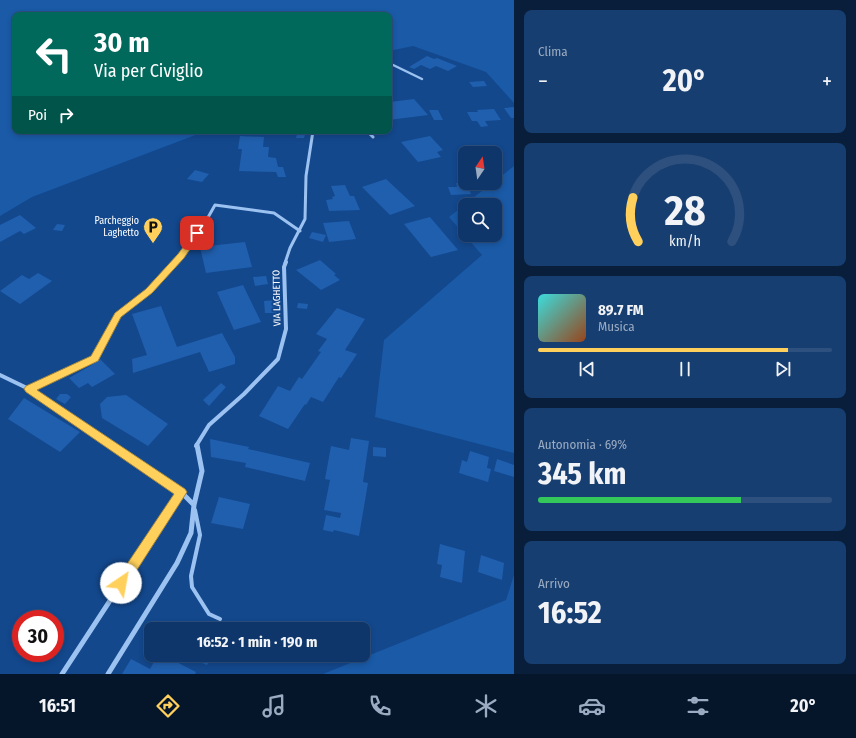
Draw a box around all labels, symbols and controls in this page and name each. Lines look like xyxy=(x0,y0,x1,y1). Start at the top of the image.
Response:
text: 30 m xyxy=(94,26,150,59)
icon: left xyxy=(28,28,80,80)
text: Clima xyxy=(538,44,568,59)
text: Via per Civiglio xyxy=(94,60,203,82)
text: 20° xyxy=(663,63,707,99)
text: − xyxy=(538,68,548,95)
text: + xyxy=(822,68,832,95)
icon: right xyxy=(55,104,77,126)
text: Poi xyxy=(28,106,47,124)
north arrow xyxy=(458,146,502,190)
map controls xyxy=(458,146,502,242)
text: 28 xyxy=(663,186,706,236)
button: search xyxy=(458,198,502,242)
place label: Parcheggio Laghetto xyxy=(95,215,139,239)
parking icon: Parcheggio Laghetto xyxy=(142,216,164,244)
pin xyxy=(180,216,214,250)
icon: arrive xyxy=(186,222,208,244)
text: km/h xyxy=(669,233,701,250)
street label: VIA LAGHETTO xyxy=(271,270,283,326)
text: 89.7 FM xyxy=(598,301,643,319)
text: Musica xyxy=(598,319,635,334)
icon: previous xyxy=(576,358,598,380)
icon: pause xyxy=(674,358,696,380)
icon: next xyxy=(772,358,794,380)
text: Autonomia · 69% xyxy=(538,437,627,452)
text: 345 km xyxy=(538,456,626,492)
position arrow xyxy=(100,562,142,604)
text: Arrivo xyxy=(538,576,570,591)
text: 16:52 xyxy=(538,595,602,631)
speed limit sign: 30 xyxy=(12,610,64,662)
text: 16:52 · 1 min · 190 m xyxy=(197,633,317,651)
icon: directions xyxy=(154,692,182,720)
icon: music xyxy=(260,692,288,720)
icon: phone xyxy=(366,692,394,720)
icon: climate xyxy=(472,692,500,720)
icon: car xyxy=(578,692,606,720)
icon: filters xyxy=(684,692,712,720)
text: 16:51 xyxy=(39,695,76,717)
text: 20° xyxy=(790,695,817,717)

